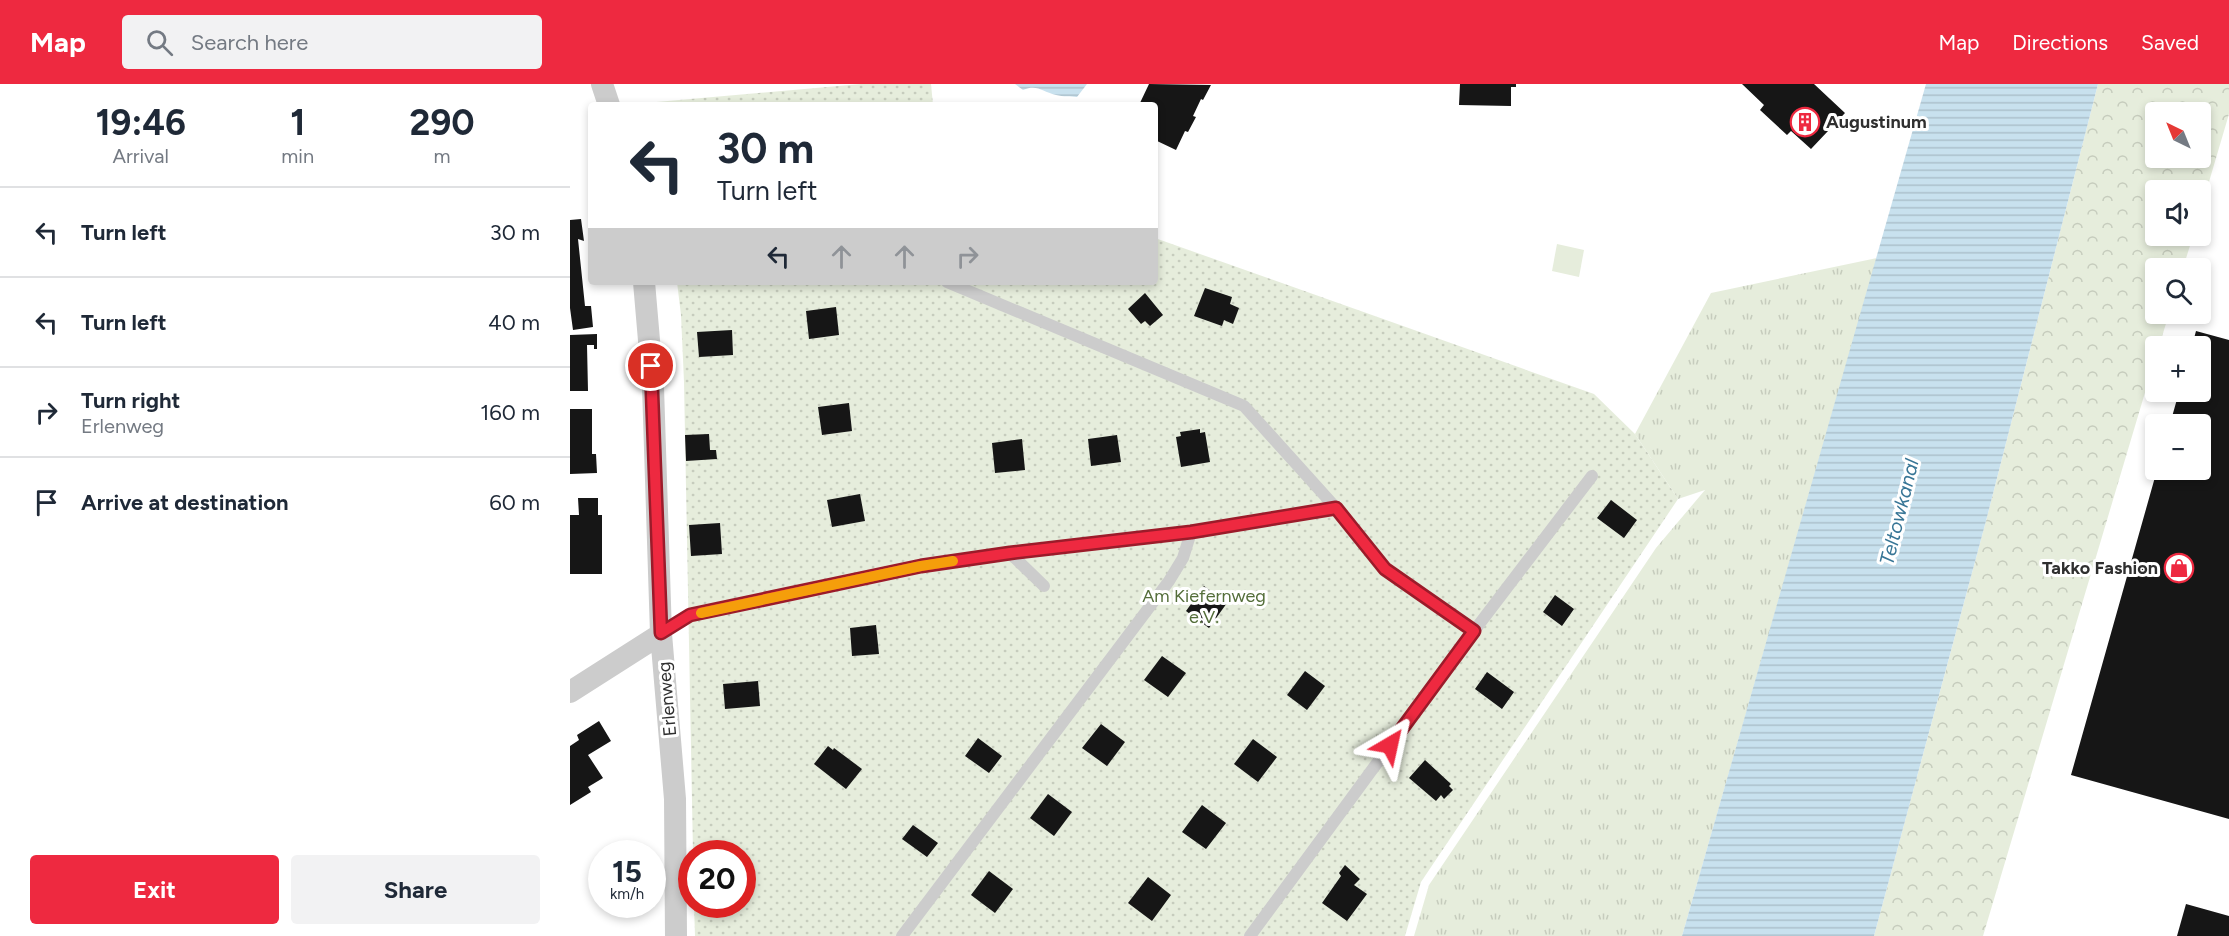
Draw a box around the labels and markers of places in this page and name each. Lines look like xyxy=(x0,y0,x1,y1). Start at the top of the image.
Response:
building icon: Augustinum xyxy=(1789,106,1821,138)
place label: Augustinum xyxy=(1826,111,1927,133)
pin xyxy=(625,340,676,391)
shop icon: Takko Fashion xyxy=(2163,552,2195,584)
place label: Takko Fashion xyxy=(2042,557,2158,579)

